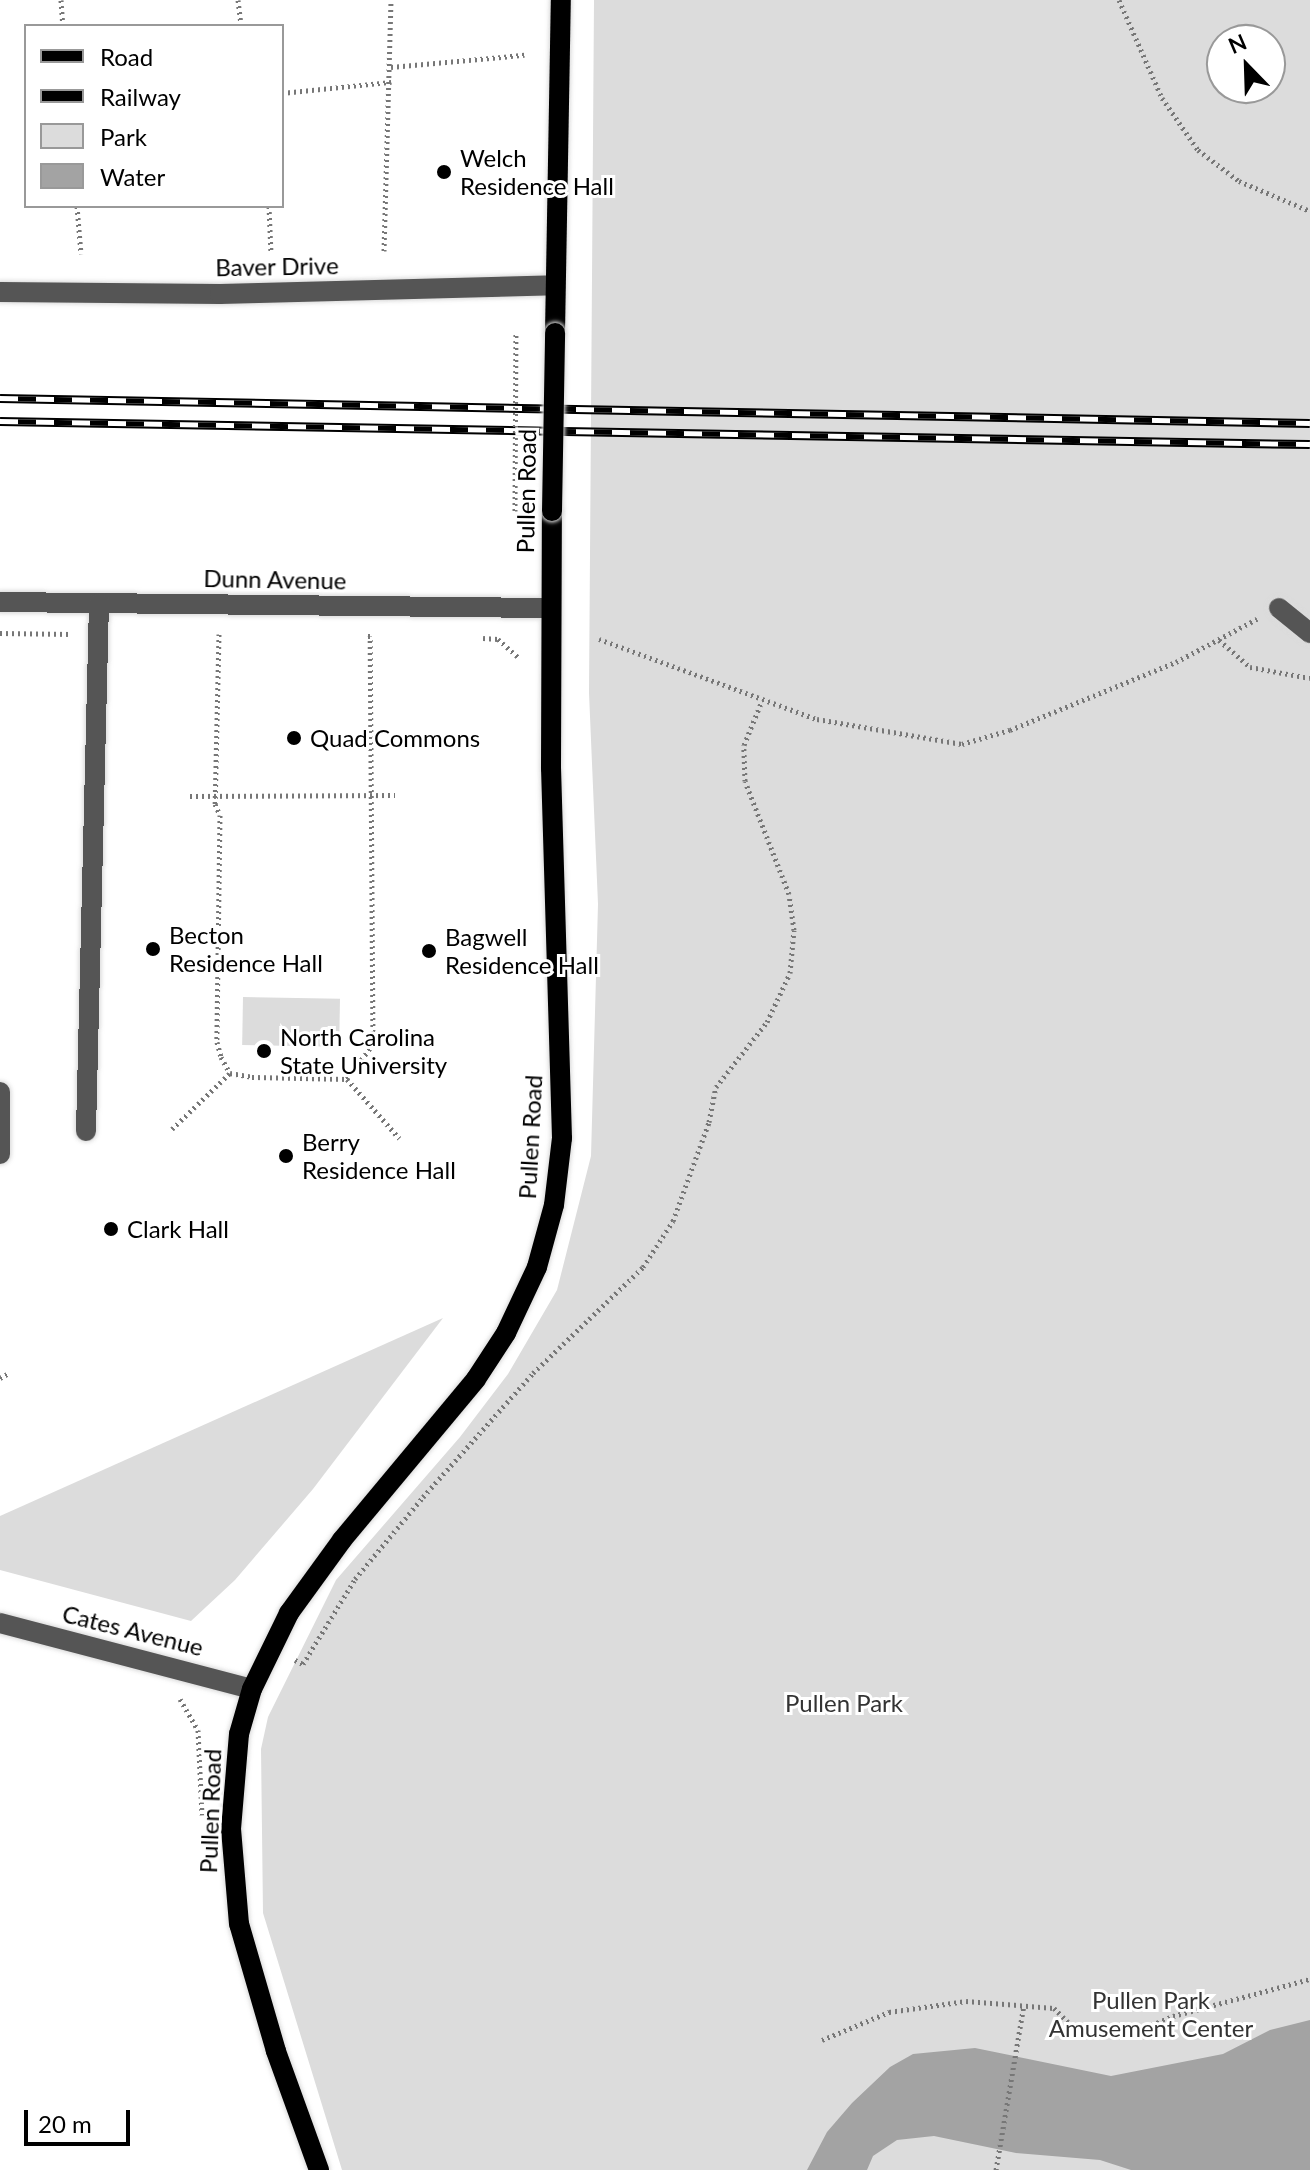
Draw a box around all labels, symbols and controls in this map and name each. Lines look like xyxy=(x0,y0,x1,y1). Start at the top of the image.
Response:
legend xyxy=(24,24,284,208)
north arrow xyxy=(1206,24,1286,104)
text: N xyxy=(1224,28,1250,59)
text: Road xyxy=(100,42,153,71)
text: Railway xyxy=(100,82,181,111)
text: Park xyxy=(100,122,147,151)
place label: Welch Residence Hall xyxy=(460,144,614,200)
text: Water xyxy=(100,162,165,191)
marker: Welch Residence Hall xyxy=(435,163,453,181)
street label: Baver Drive xyxy=(215,251,339,281)
street label: Pullen Road xyxy=(511,429,541,553)
street label: Dunn Avenue xyxy=(203,563,347,595)
place label: Quad Commons xyxy=(310,724,480,752)
marker: Quad Commons xyxy=(285,729,303,747)
place label: Becton Residence Hall xyxy=(169,921,323,977)
place label: Bagwell Residence Hall xyxy=(445,923,599,979)
marker: Becton Residence Hall xyxy=(144,940,162,958)
marker: Bagwell Residence Hall xyxy=(420,942,438,960)
place label: North Carolina State University xyxy=(280,1023,447,1079)
marker: North Carolina State University xyxy=(255,1042,273,1060)
street label: Pullen Road xyxy=(512,1074,548,1200)
place label: Berry Residence Hall xyxy=(302,1128,456,1184)
marker: Berry Residence Hall xyxy=(277,1147,295,1165)
place label: Clark Hall xyxy=(127,1215,229,1243)
marker: Clark Hall xyxy=(102,1220,120,1238)
street label: Cates Avenue xyxy=(59,1598,207,1662)
park label: Pullen Park xyxy=(785,1689,903,1717)
street label: Pullen Road xyxy=(193,1748,227,1874)
park label: Pullen Park Amusement Center xyxy=(1049,1986,1253,2042)
scale bar xyxy=(28,2094,134,2144)
text: 20 m xyxy=(38,2109,92,2138)

